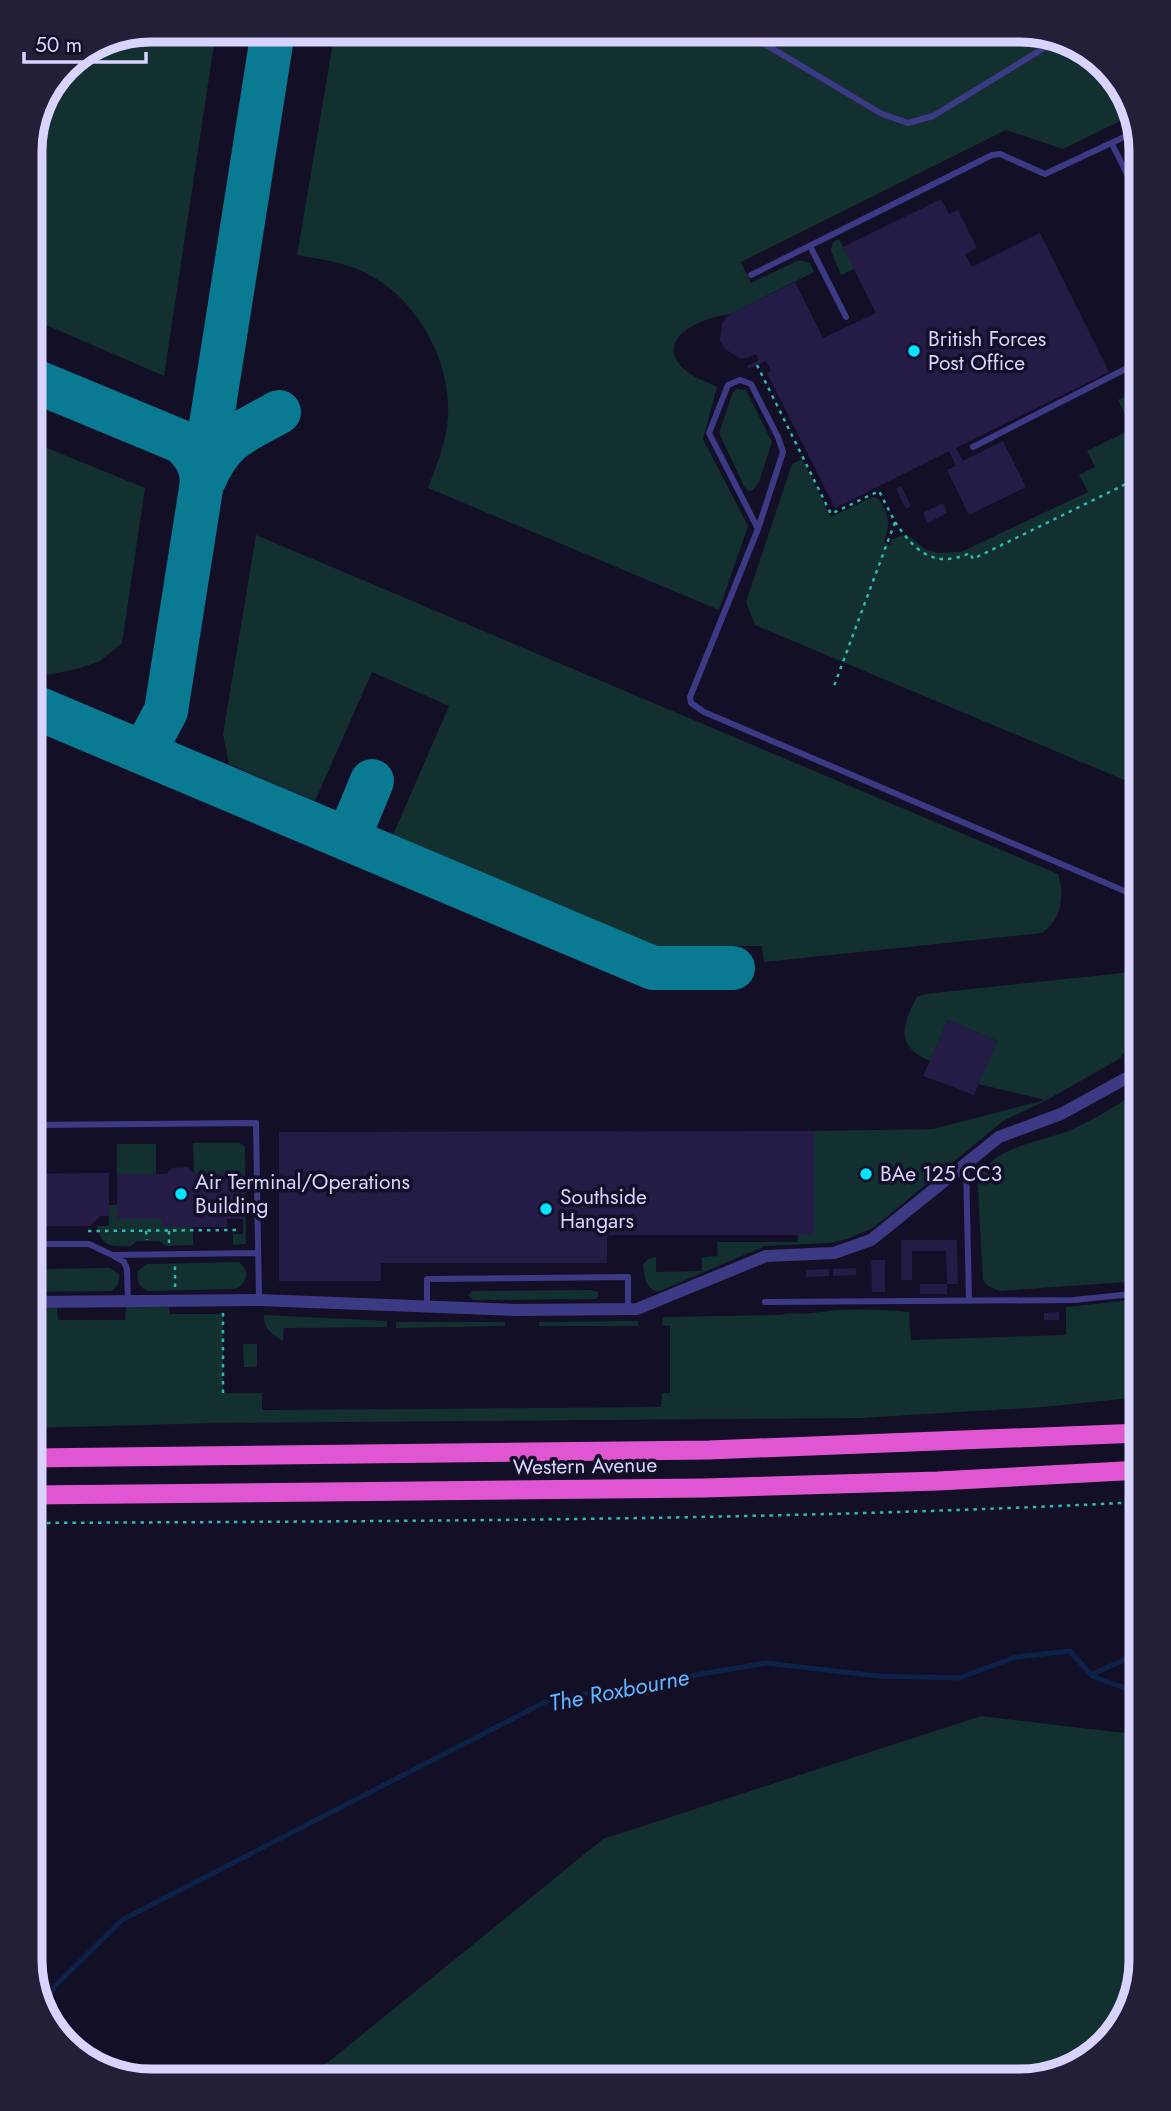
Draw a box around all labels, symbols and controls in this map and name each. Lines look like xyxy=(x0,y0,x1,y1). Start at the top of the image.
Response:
scale bar xyxy=(24,21,147,65)
text: 50 m xyxy=(35,30,82,60)
place label: British Forces Post Office xyxy=(928,324,1046,378)
marker: British Forces Post Office xyxy=(906,343,922,359)
place label: BAe 125 CC3 xyxy=(880,1159,1002,1189)
marker: BAe 125 CC3 xyxy=(858,1166,874,1182)
place label: Air Terminal/Operations Building xyxy=(195,1167,410,1221)
place label: Southside Hangars xyxy=(560,1182,647,1236)
marker: Air Terminal/Operations Building xyxy=(173,1186,189,1202)
marker: Southside Hangars xyxy=(538,1201,554,1217)
street label: Western Avenue xyxy=(513,1450,658,1482)
water label: The Roxbourne xyxy=(546,1660,692,1720)

